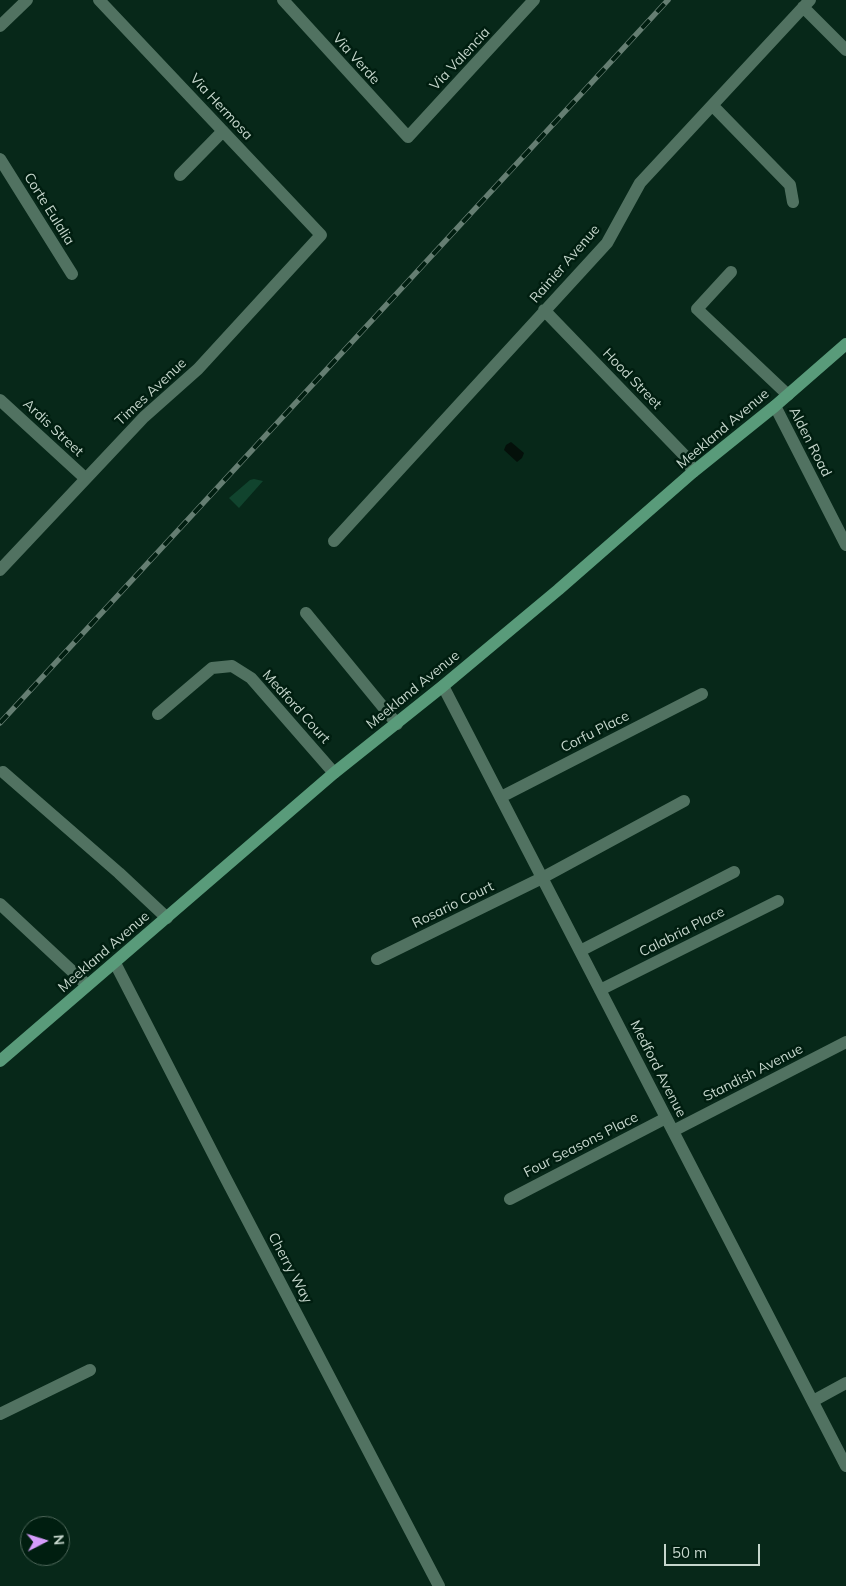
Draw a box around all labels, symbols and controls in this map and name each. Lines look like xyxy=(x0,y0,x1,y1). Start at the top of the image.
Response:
street label: Via Valencia xyxy=(426,24,494,94)
street label: Via Verde xyxy=(329,30,383,88)
street label: Via Hermosa xyxy=(186,70,256,144)
street label: Corte Eulalia xyxy=(20,170,78,248)
street label: Rainier Avenue xyxy=(526,221,604,307)
street label: Hood Street xyxy=(599,345,665,413)
street label: Times Avenue xyxy=(112,355,190,429)
street label: Meekland Avenue xyxy=(673,386,773,472)
street label: Ardis Street xyxy=(19,396,87,460)
street label: Alden Road xyxy=(785,404,835,480)
street label: Meekland Avenue xyxy=(363,647,463,733)
street label: Medford Court xyxy=(259,667,333,747)
street label: Corfu Place xyxy=(558,708,632,756)
street label: Rosario Court xyxy=(410,878,496,932)
street label: Calabria Place xyxy=(636,903,728,961)
street label: Meekland Avenue xyxy=(55,908,153,996)
street label: Medford Avenue xyxy=(626,1018,690,1120)
street label: Standish Avenue xyxy=(700,1041,806,1105)
street label: Four Seasons Place xyxy=(521,1109,641,1181)
street label: Cherry Way xyxy=(264,1230,316,1306)
north arrow xyxy=(20,1516,70,1566)
text: N xyxy=(50,1534,68,1546)
scale bar xyxy=(666,1534,762,1566)
text: 50 m xyxy=(672,1543,707,1562)

